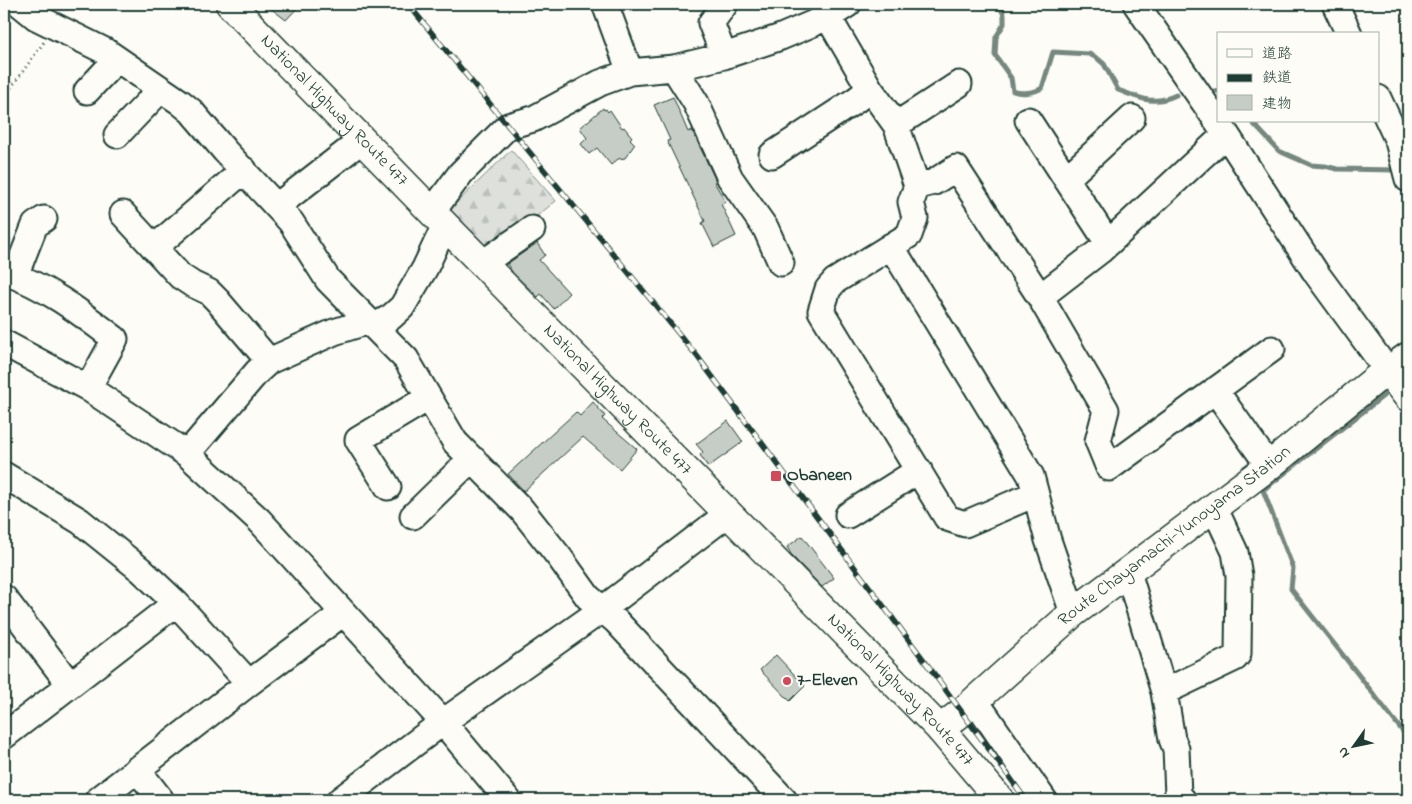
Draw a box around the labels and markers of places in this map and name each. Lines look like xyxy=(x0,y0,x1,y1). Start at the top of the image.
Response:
place label: Obaneen xyxy=(787,463,852,489)
marker: Obaneen xyxy=(769,469,783,483)
place label: 7-Eleven xyxy=(797,668,858,694)
marker: 7-Eleven xyxy=(781,675,793,687)

